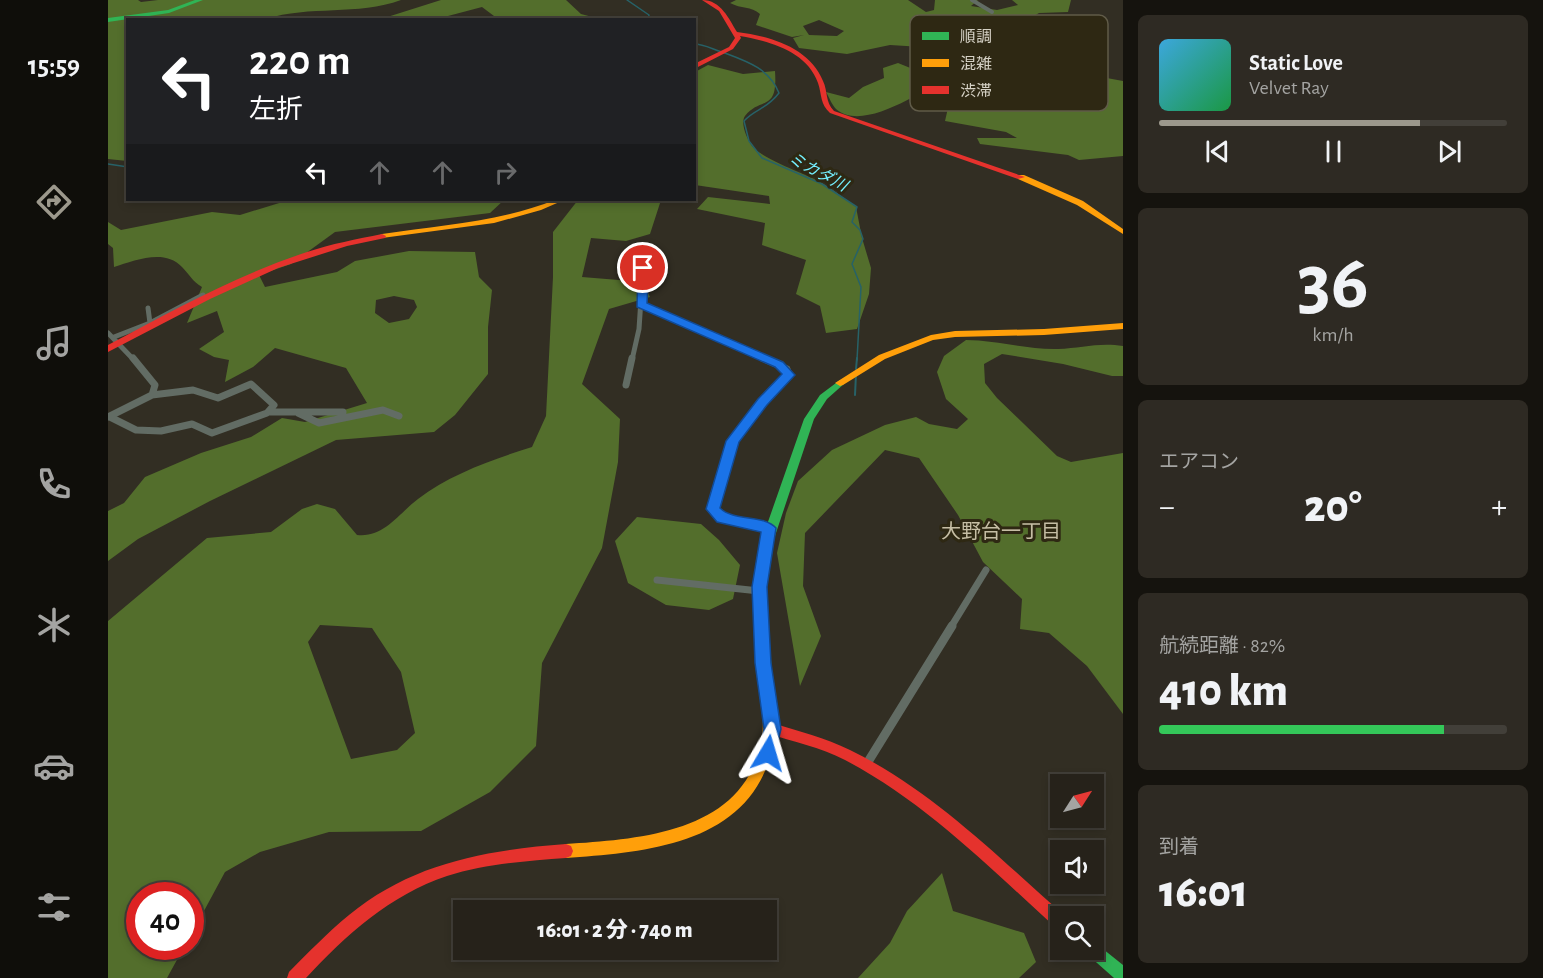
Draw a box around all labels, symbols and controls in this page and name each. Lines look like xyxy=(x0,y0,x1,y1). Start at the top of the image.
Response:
legend xyxy=(910,15,1108,111)
text: 順調 xyxy=(960,29,992,45)
text: 220 m xyxy=(249,40,351,82)
icon: left xyxy=(150,42,228,120)
text: 15:59 xyxy=(28,52,80,79)
text: Static Love xyxy=(1249,52,1343,74)
text: 混雑 xyxy=(960,55,992,72)
text: Velvet Ray xyxy=(1249,78,1329,98)
text: 渋滞 xyxy=(960,83,992,99)
text: 左折 xyxy=(249,96,303,123)
icon: previous xyxy=(1201,135,1234,168)
icon: pause xyxy=(1317,135,1350,168)
icon: next xyxy=(1433,135,1466,168)
water label: ミカダ川 xyxy=(786,149,852,195)
icon: left xyxy=(300,156,333,189)
icon: ahead xyxy=(363,156,396,189)
icon: ahead xyxy=(426,156,459,189)
icon: right xyxy=(489,156,522,189)
icon: directions xyxy=(33,181,75,223)
pin xyxy=(617,242,668,293)
text: 36 xyxy=(1297,245,1369,323)
icon: arrive xyxy=(626,251,659,284)
icon: music xyxy=(33,322,75,364)
text: km/h xyxy=(1312,325,1354,345)
text: エアコン xyxy=(1159,452,1239,472)
icon: phone xyxy=(33,463,75,505)
text: 20° xyxy=(1304,485,1362,530)
text: − xyxy=(1159,491,1175,524)
text: + xyxy=(1491,491,1507,524)
district label: 大野台一丁目 xyxy=(941,521,1061,542)
icon: climate xyxy=(33,604,75,646)
text: 航続距離 · 82% xyxy=(1159,636,1285,656)
text: 410 km xyxy=(1159,669,1288,714)
position arrow xyxy=(736,721,800,785)
icon: car xyxy=(33,745,75,787)
north arrow xyxy=(1050,774,1104,828)
map controls xyxy=(1050,774,1104,960)
text: 到着 xyxy=(1159,837,1199,857)
button: sound xyxy=(1050,840,1104,894)
text: 16:01 xyxy=(1159,870,1248,915)
speed limit sign: 40 xyxy=(126,882,204,960)
icon: filters xyxy=(33,886,75,928)
button: search xyxy=(1050,906,1104,960)
text: 16:01 · 2 分 · 740 m xyxy=(537,919,693,941)

